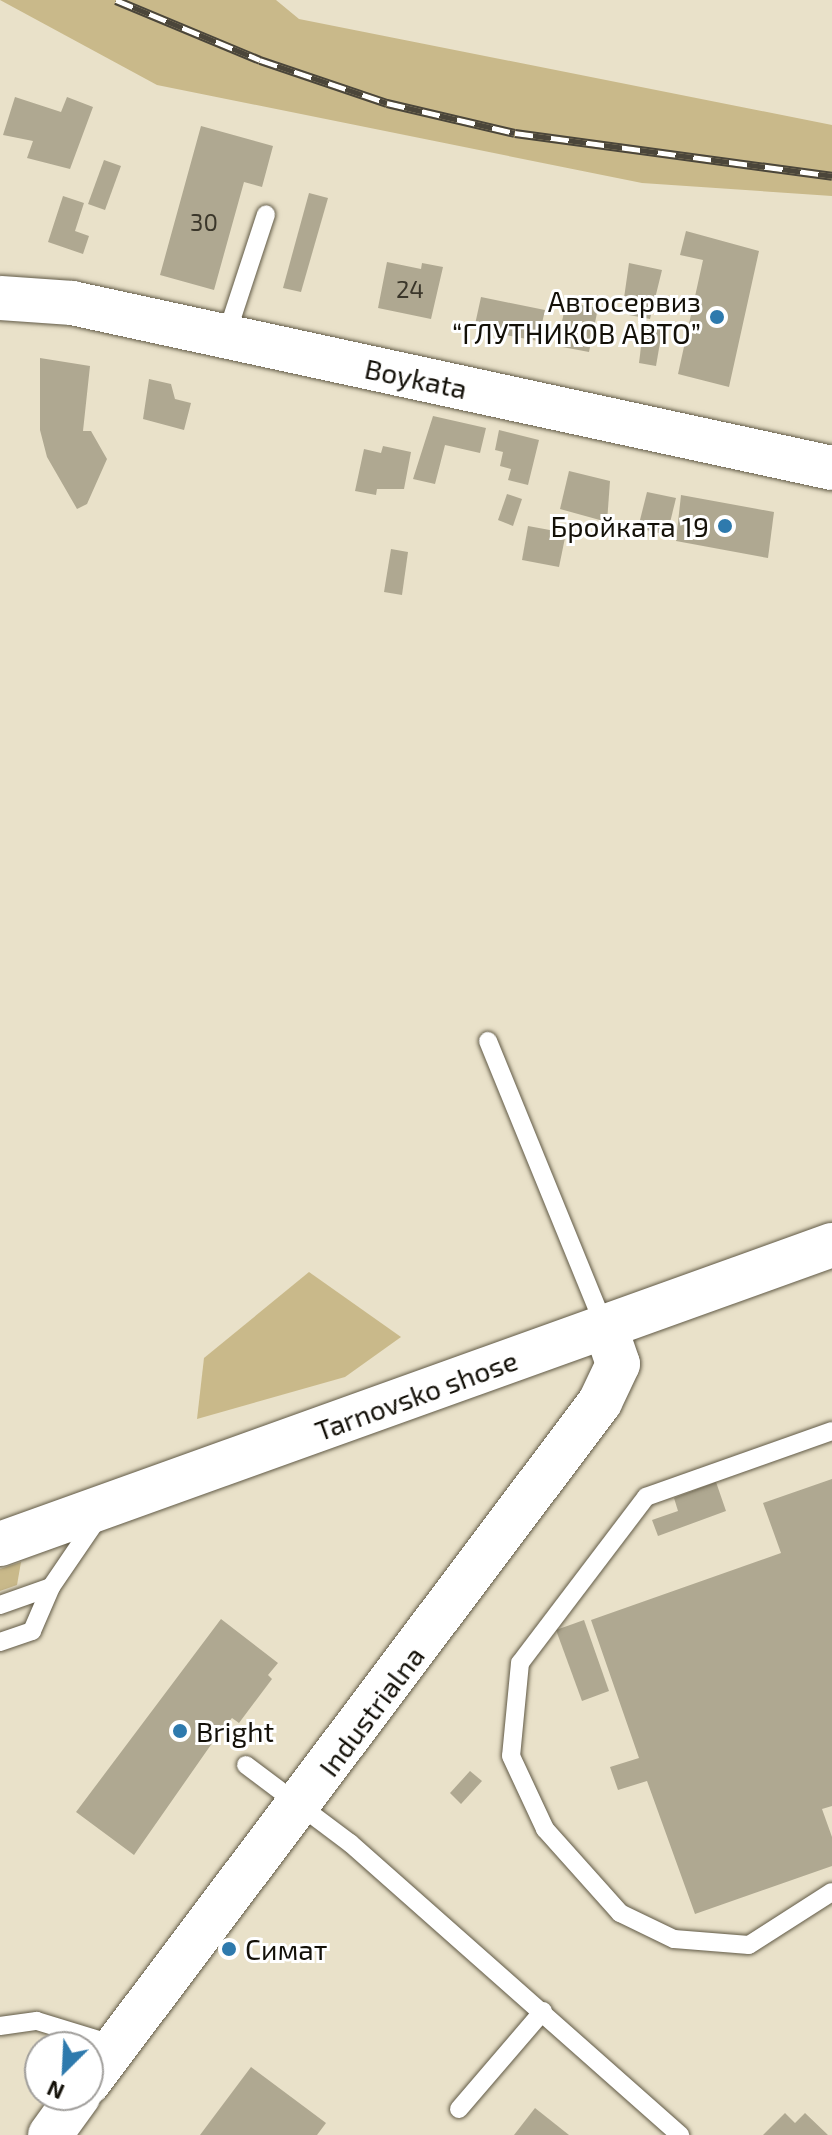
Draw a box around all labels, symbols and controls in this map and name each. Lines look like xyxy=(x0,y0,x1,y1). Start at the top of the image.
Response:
house number: 30 xyxy=(190,208,218,236)
house number: 24 xyxy=(396,275,424,303)
place label: Автосервиз “ГЛУТНИКОВ АВТО” xyxy=(452,284,701,350)
marker: Автосервиз “ГЛУТНИКОВ АВТО” xyxy=(708,308,726,326)
street label: Boykata xyxy=(362,351,470,405)
place label: Бройката 19 xyxy=(550,509,709,543)
marker: Бройката 19 xyxy=(716,517,734,535)
street label: Tarnovsko shose xyxy=(310,1343,522,1447)
street label: Industrialna xyxy=(311,1639,431,1783)
place label: Bright xyxy=(196,1714,274,1748)
marker: Bright xyxy=(171,1722,189,1740)
place label: Симат xyxy=(245,1932,328,1966)
marker: Симат xyxy=(220,1940,238,1958)
north arrow xyxy=(24,2031,104,2111)
text: N xyxy=(43,2076,68,2106)

